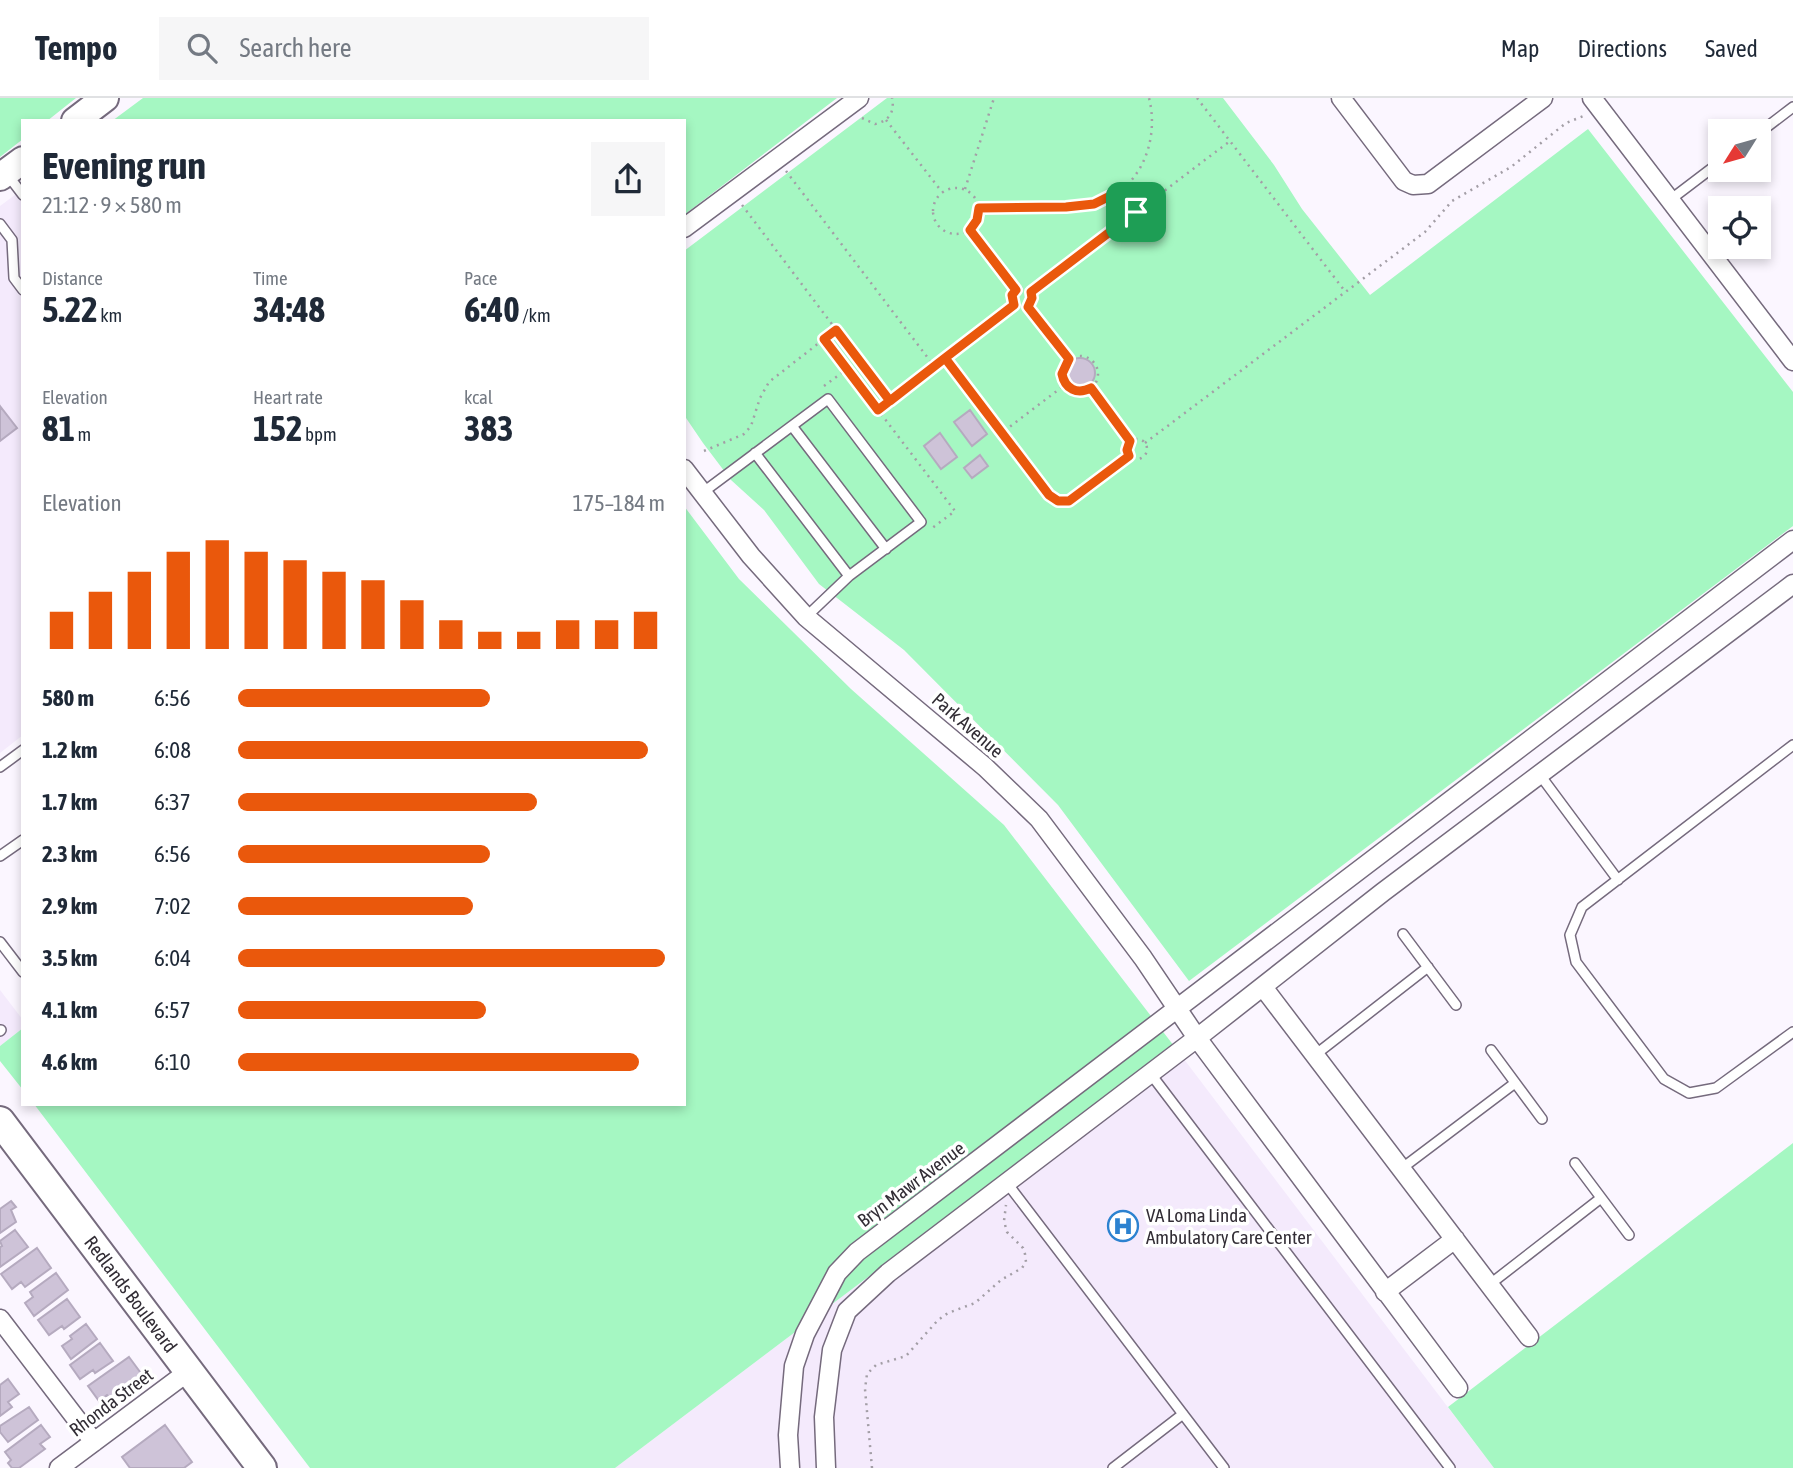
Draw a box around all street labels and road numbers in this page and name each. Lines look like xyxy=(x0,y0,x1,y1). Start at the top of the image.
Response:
street label: Park Avenue xyxy=(928,688,1008,762)
street label: Bryn Mawr Avenue xyxy=(853,1137,969,1231)
street label: Redlands Boulevard xyxy=(80,1232,182,1356)
street label: Rhonda Street xyxy=(65,1363,157,1441)

